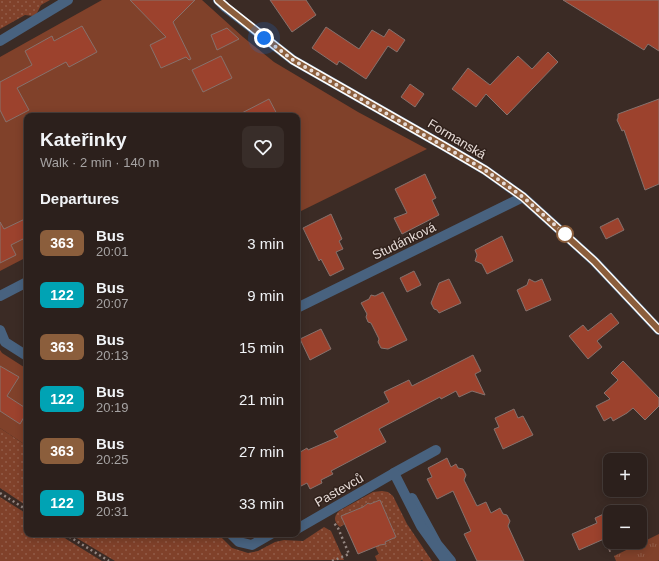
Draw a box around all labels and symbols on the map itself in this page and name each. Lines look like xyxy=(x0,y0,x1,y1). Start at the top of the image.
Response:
your location xyxy=(254,28,274,48)
street label: Formanská xyxy=(425,116,489,163)
street label: Studánková xyxy=(370,219,439,263)
unlabelled marker xyxy=(556,225,574,243)
street label: Pastevců xyxy=(312,470,366,510)

